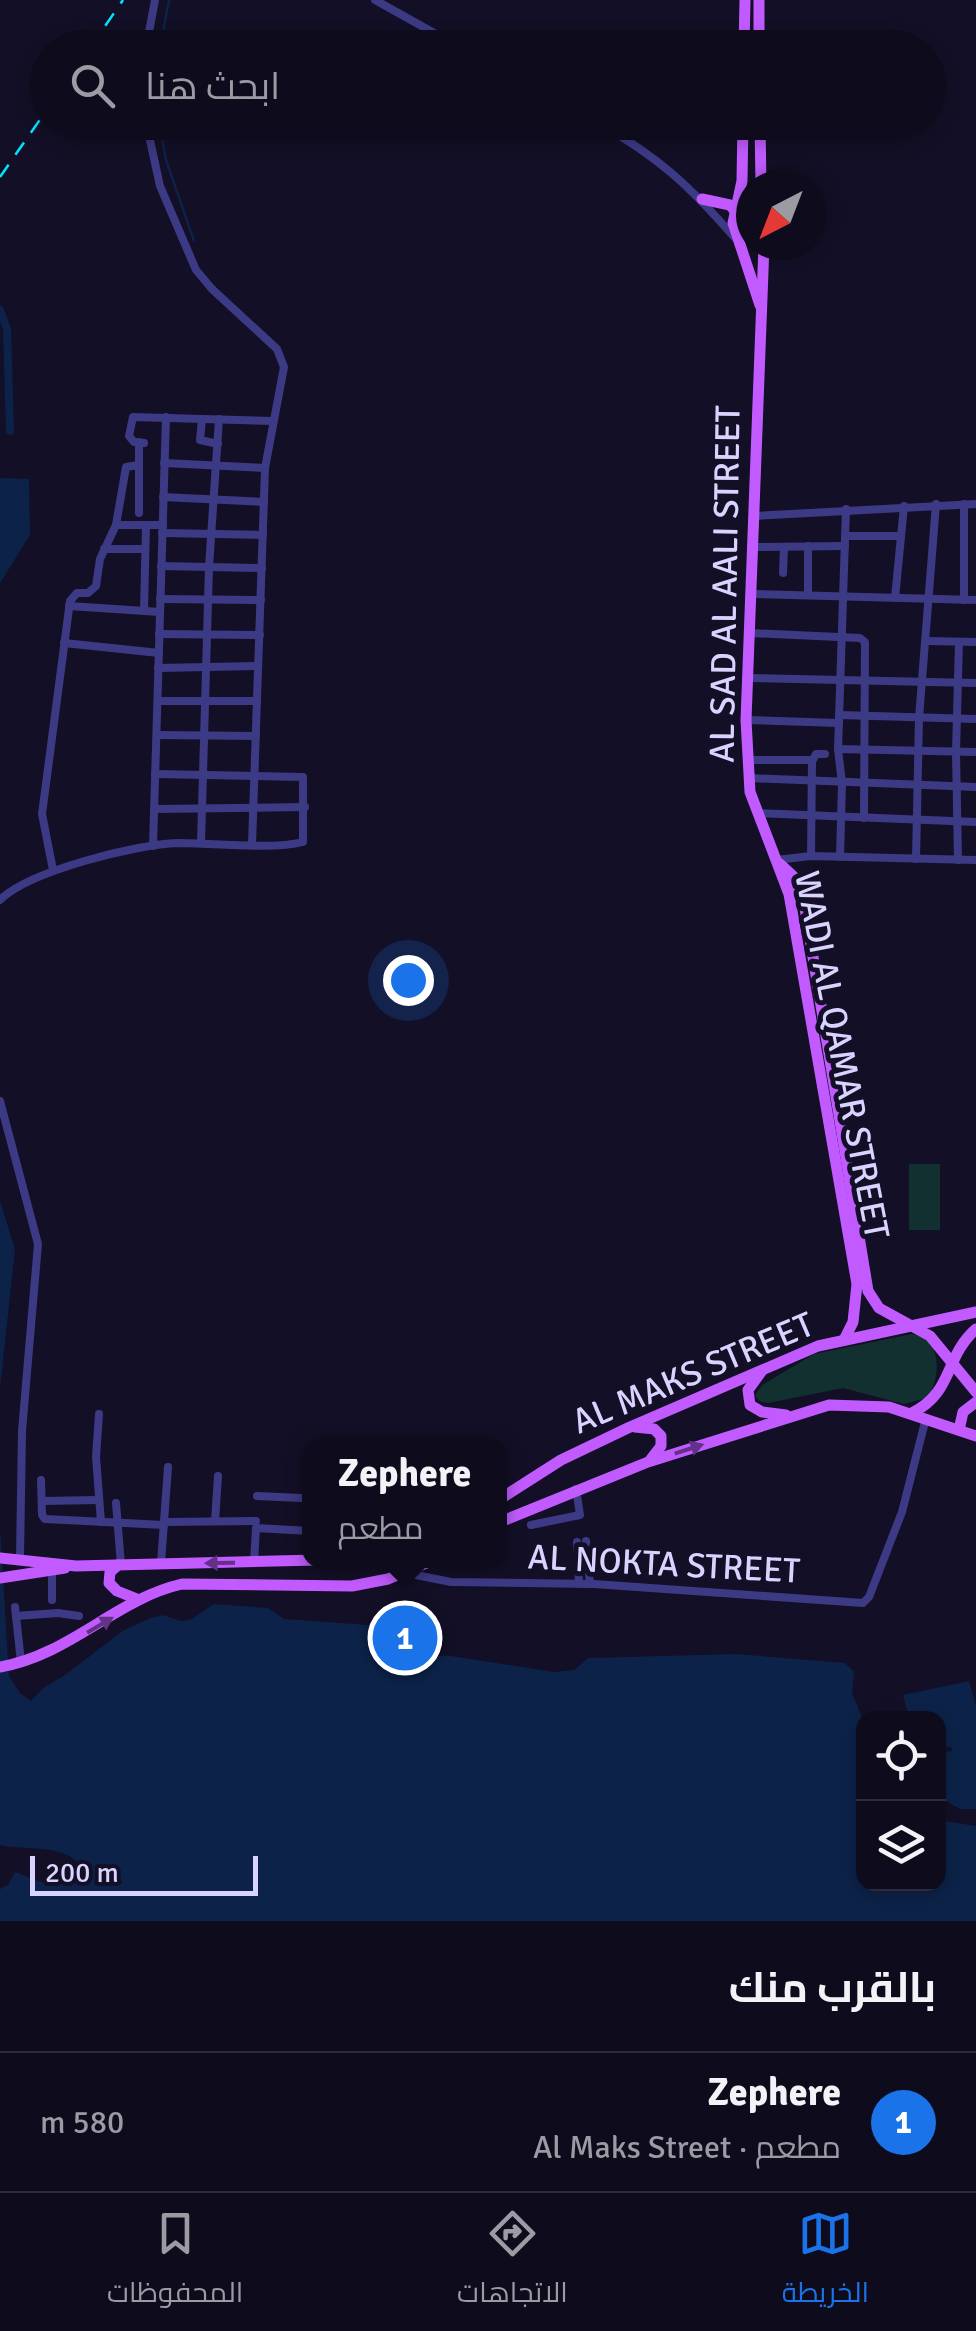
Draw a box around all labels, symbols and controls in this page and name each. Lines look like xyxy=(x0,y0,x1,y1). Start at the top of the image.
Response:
search box xyxy=(30,30,946,140)
icon: search xyxy=(65,58,120,113)
text: ابحث هنا xyxy=(145,63,280,110)
north arrow xyxy=(736,170,826,260)
street label: AL SAD AL AALI STREET xyxy=(700,405,750,763)
street label: WADI AL QAMAR STREET xyxy=(785,867,899,1243)
your location xyxy=(383,955,434,1006)
street label: AL MAKS STREET xyxy=(566,1303,820,1443)
popup xyxy=(302,1438,507,1568)
one-way arrow xyxy=(674,1440,704,1455)
text: Zephere xyxy=(338,1450,471,1497)
text: مطعم xyxy=(338,1509,424,1548)
street label: AL NOKTA STREET xyxy=(527,1535,801,1593)
one-way arrow xyxy=(203,1555,235,1571)
pin: 1 xyxy=(372,1600,438,1676)
one-way arrow xyxy=(86,1617,114,1634)
map controls xyxy=(856,1711,946,1891)
button: locate xyxy=(856,1711,946,1801)
button: layers xyxy=(856,1801,946,1891)
scale bar xyxy=(30,1851,258,1896)
text: 200 m xyxy=(45,1856,119,1890)
text: بالقرب منك xyxy=(729,1963,936,2014)
text: Zephere xyxy=(707,2069,841,2116)
text: 580 m xyxy=(40,2103,124,2142)
text: 1 xyxy=(895,2103,912,2142)
text: مطعم · Al Maks Street xyxy=(533,2128,841,2167)
tab: المحفوظات xyxy=(107,2206,243,2318)
tab: الاتجاهات xyxy=(457,2206,568,2318)
tab: الخريطة xyxy=(782,2206,869,2318)

